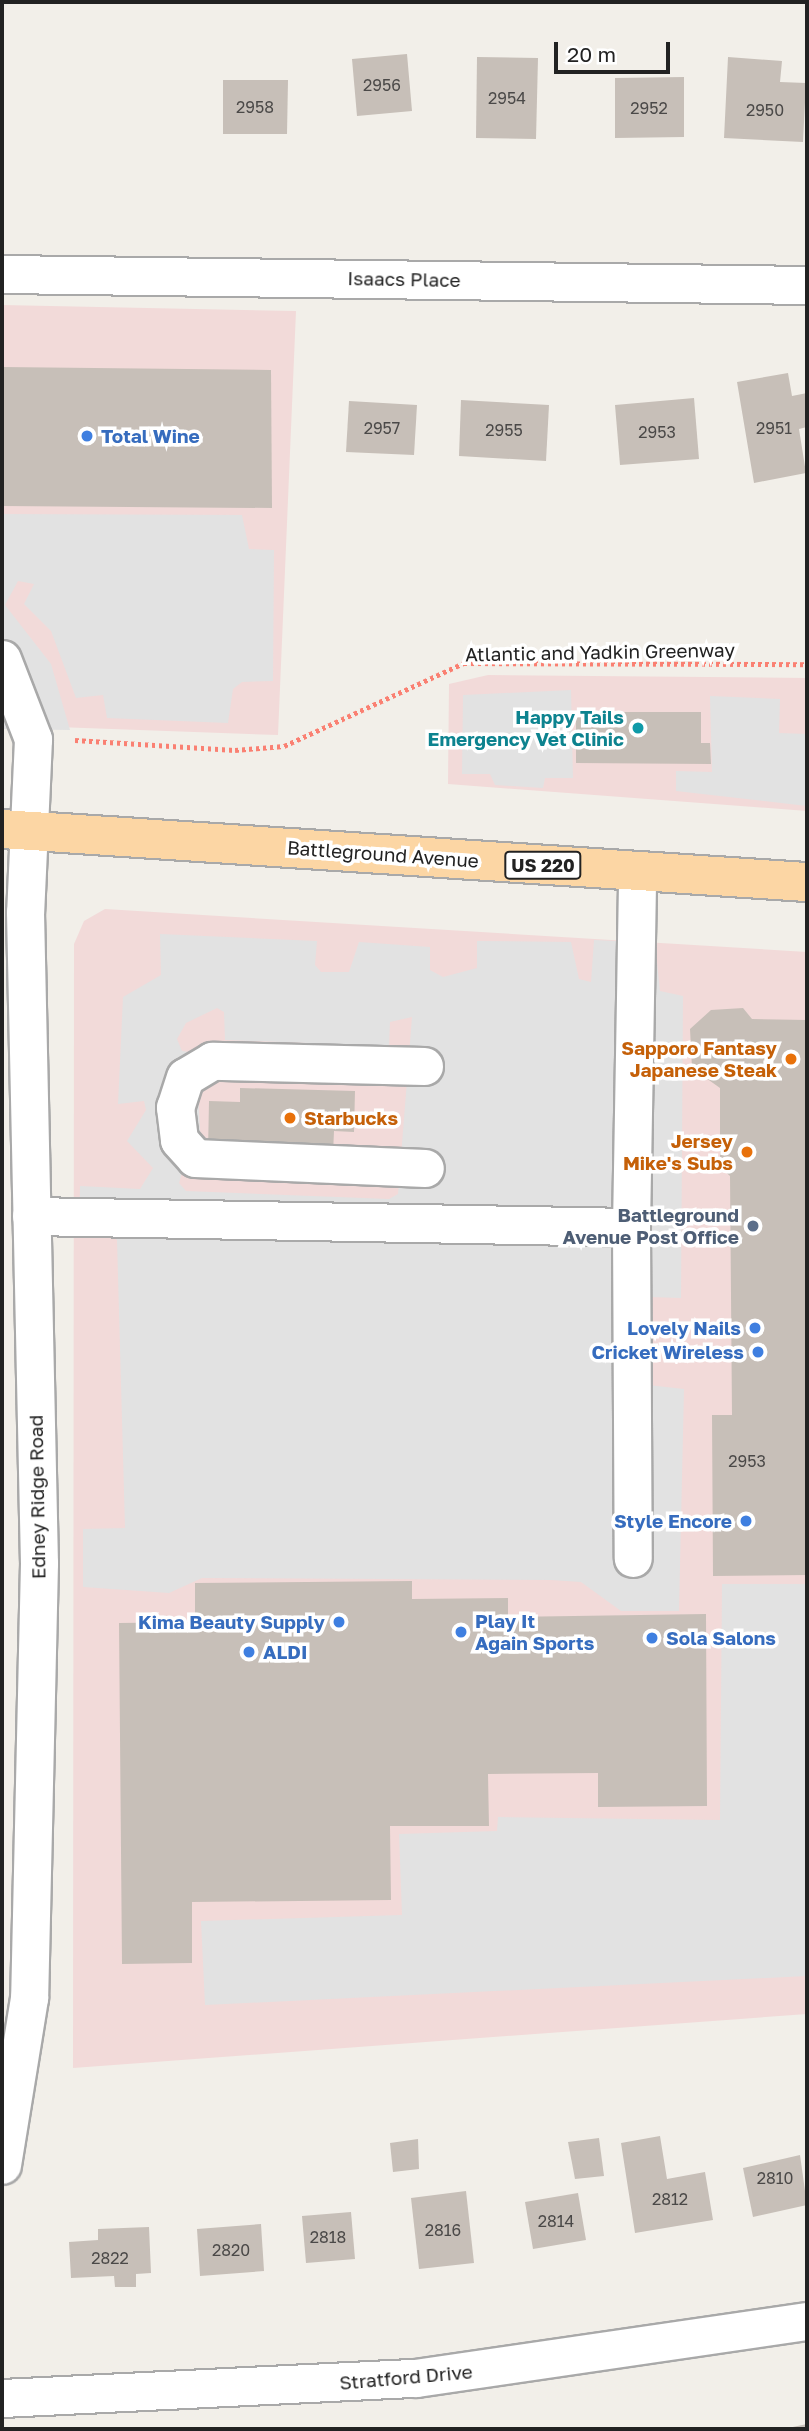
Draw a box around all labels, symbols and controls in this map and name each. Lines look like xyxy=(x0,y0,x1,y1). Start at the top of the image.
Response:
scale bar xyxy=(557,28,672,72)
text: 20 m xyxy=(567,41,616,67)
house number: 2956 xyxy=(363,75,401,95)
house number: 2954 xyxy=(488,88,526,108)
house number: 2958 xyxy=(236,97,274,117)
house number: 2952 xyxy=(630,98,668,118)
house number: 2950 xyxy=(746,100,784,120)
street label: Isaacs Place xyxy=(347,267,461,291)
house number: 2957 xyxy=(364,418,400,438)
house number: 2951 xyxy=(756,418,792,438)
house number: 2955 xyxy=(485,420,523,440)
house number: 2953 xyxy=(638,422,676,442)
place label: Total Wine xyxy=(101,425,200,447)
marker: Total Wine xyxy=(79,428,95,444)
street label: Atlantic and Yadkin Greenway xyxy=(465,638,735,666)
place label: Happy Tails Emergency Vet Clinic xyxy=(428,706,624,750)
marker: Happy Tails Emergency Vet Clinic xyxy=(630,720,646,736)
street label: Battleground Avenue xyxy=(286,836,480,872)
road number: US 220 xyxy=(503,850,583,880)
place label: Sapporo Fantasy Japanese Steak xyxy=(621,1037,777,1081)
marker: Sapporo Fantasy Japanese Steak xyxy=(783,1051,799,1067)
place label: Starbucks xyxy=(304,1107,398,1129)
marker: Starbucks xyxy=(282,1110,298,1126)
place label: Jersey Mike's Subs xyxy=(623,1130,733,1174)
marker: Jersey Mike's Subs xyxy=(739,1144,755,1160)
place label: Battleground Avenue Post Office xyxy=(562,1204,739,1248)
marker: Battleground Avenue Post Office xyxy=(745,1218,761,1234)
place label: Lovely Nails xyxy=(627,1317,741,1339)
marker: Lovely Nails xyxy=(747,1320,763,1336)
place label: Cricket Wireless xyxy=(592,1341,744,1363)
marker: Cricket Wireless xyxy=(750,1344,766,1360)
street label: Edney Ridge Road xyxy=(24,1415,50,1579)
house number: 2953 xyxy=(728,1451,766,1471)
place label: Style Encore xyxy=(614,1510,732,1532)
marker: Style Encore xyxy=(738,1513,754,1529)
place label: Play It Again Sports xyxy=(475,1610,594,1654)
place label: Kima Beauty Supply xyxy=(138,1611,325,1633)
marker: Kima Beauty Supply xyxy=(331,1614,347,1630)
marker: Play It Again Sports xyxy=(453,1624,469,1640)
place label: Sola Salons xyxy=(666,1627,776,1649)
marker: Sola Salons xyxy=(644,1630,660,1646)
place label: ALDI xyxy=(263,1641,307,1663)
marker: ALDI xyxy=(241,1644,257,1660)
house number: 2810 xyxy=(757,2168,793,2188)
house number: 2812 xyxy=(652,2189,688,2209)
house number: 2814 xyxy=(538,2211,574,2231)
house number: 2816 xyxy=(425,2220,461,2240)
house number: 2818 xyxy=(310,2227,346,2247)
house number: 2820 xyxy=(212,2240,250,2260)
house number: 2822 xyxy=(91,2248,129,2268)
street label: Stratford Drive xyxy=(338,2360,474,2394)

